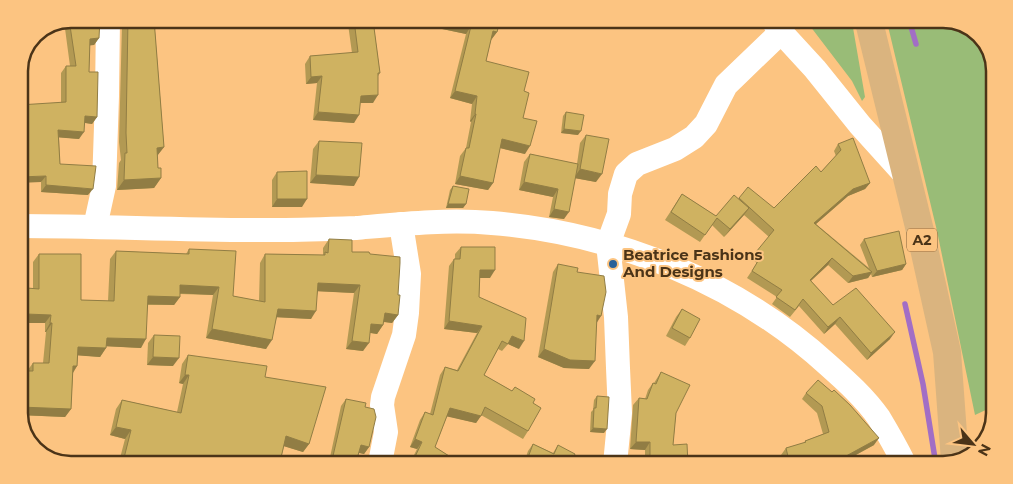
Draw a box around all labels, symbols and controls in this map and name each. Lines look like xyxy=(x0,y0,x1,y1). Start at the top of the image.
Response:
road number: A2 xyxy=(907,228,937,252)
place label: Beatrice Fashions And Designs xyxy=(622,245,763,281)
marker: Beatrice Fashions And Designs xyxy=(607,258,619,270)
north arrow xyxy=(948,419,998,469)
text: N xyxy=(974,441,995,459)

